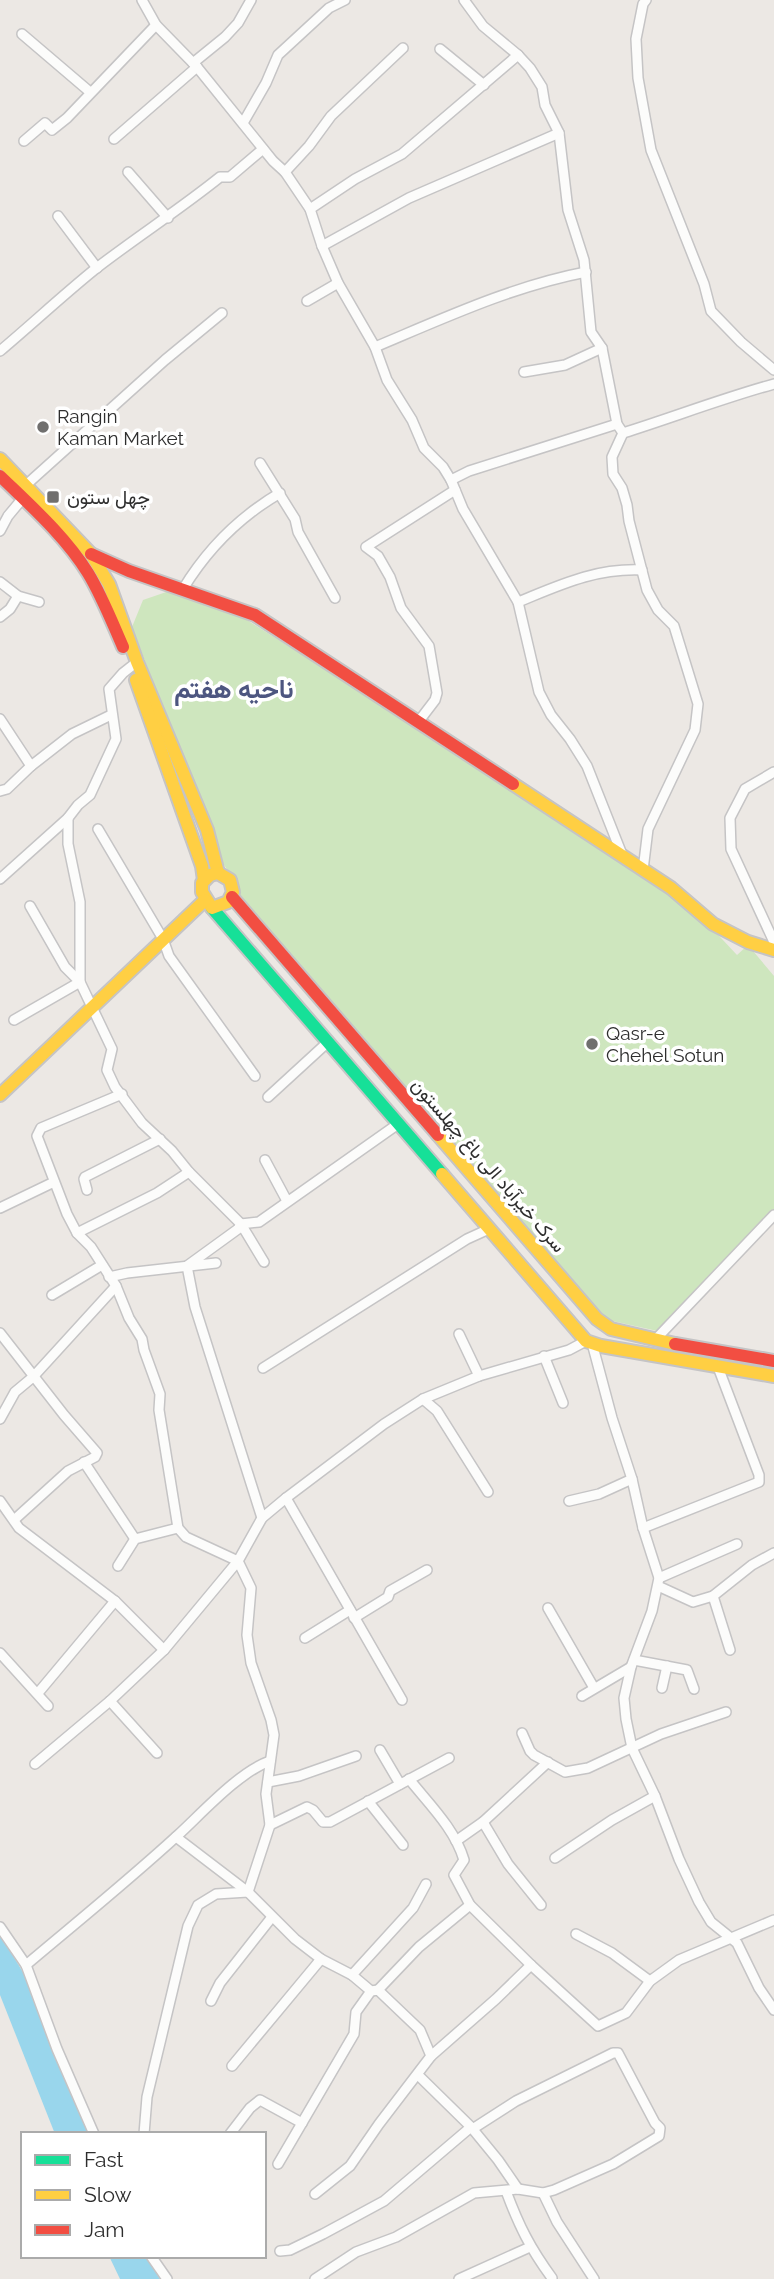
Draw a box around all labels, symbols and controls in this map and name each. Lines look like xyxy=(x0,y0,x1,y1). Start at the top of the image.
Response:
place label: Rangin Kaman Market xyxy=(57,405,185,449)
marker: Rangin Kaman Market xyxy=(35,419,51,435)
place label: چهل ستون xyxy=(67,486,150,511)
marker: چهل ستون xyxy=(45,489,61,505)
district label: ناحیه هفتم xyxy=(174,674,294,706)
place label: Qasr-e Chehel Sotun xyxy=(606,1022,724,1066)
marker: Qasr-e Chehel Sotun xyxy=(584,1036,600,1052)
street label: سرک خیرآباد الی باغ چهلستون xyxy=(405,1074,570,1258)
legend xyxy=(21,2132,266,2258)
text: Fast xyxy=(84,2147,124,2172)
text: Slow xyxy=(84,2182,132,2207)
text: Jam xyxy=(84,2217,125,2242)

